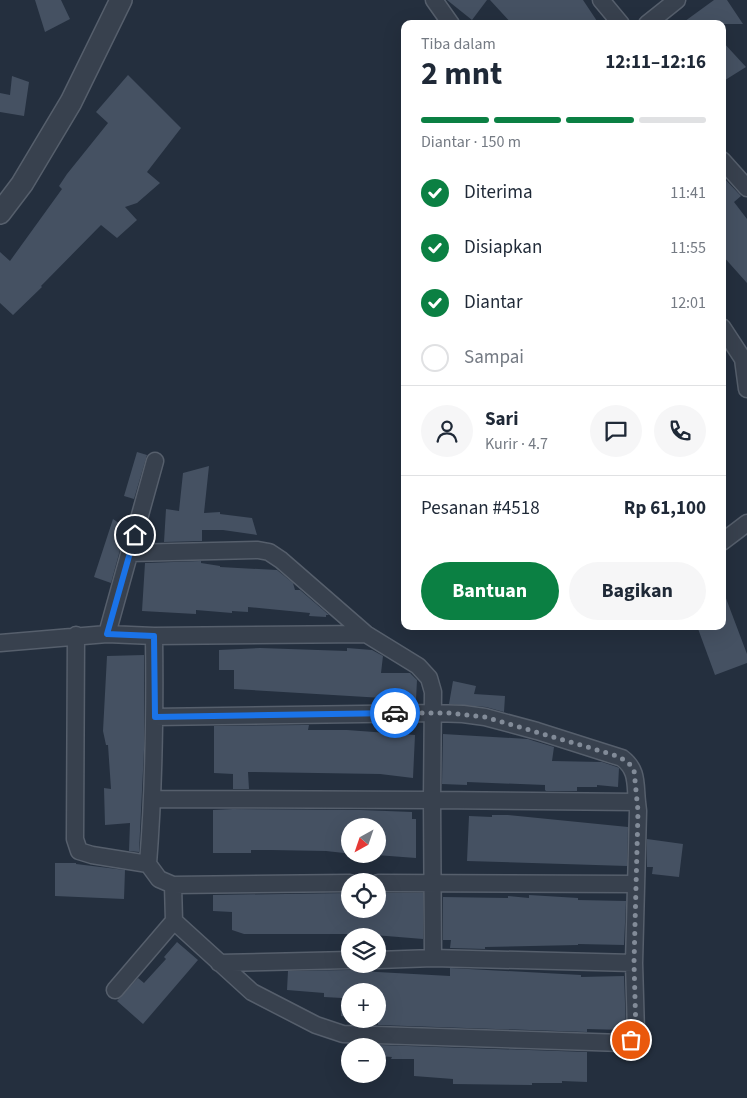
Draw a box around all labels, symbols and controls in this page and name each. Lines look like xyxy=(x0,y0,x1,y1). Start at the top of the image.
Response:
text: Tiba dalam xyxy=(421,33,496,55)
text: 12:11–12:16 xyxy=(605,49,706,76)
text: 2 mnt xyxy=(421,51,502,97)
text: Diantar · 150 m xyxy=(421,131,521,153)
icon: check xyxy=(421,179,449,207)
text: Diterima xyxy=(464,179,533,206)
text: 11:41 xyxy=(670,182,706,204)
icon: check xyxy=(421,234,449,262)
text: Disiapkan xyxy=(464,234,542,261)
text: 11:55 xyxy=(670,237,706,259)
icon: check xyxy=(421,289,449,317)
text: Diantar xyxy=(464,289,523,316)
text: 12:01 xyxy=(670,292,706,314)
text: Sampai xyxy=(464,344,524,371)
button: person xyxy=(421,405,473,457)
button: chat xyxy=(590,405,642,457)
button: phone xyxy=(654,405,706,457)
text: Sari xyxy=(485,406,518,433)
text: Kurir · 4.7 xyxy=(485,433,548,455)
text: Pesanan #4518 xyxy=(421,495,540,522)
text: Rp 61,100 xyxy=(624,495,706,522)
pin xyxy=(114,514,156,556)
icon: home xyxy=(121,521,149,549)
button: Bantuan xyxy=(421,562,559,620)
button: Bagikan xyxy=(569,562,706,620)
courier xyxy=(370,688,420,738)
icon: car xyxy=(381,699,409,727)
north arrow xyxy=(341,818,386,862)
map controls xyxy=(341,818,386,1083)
button: locate xyxy=(341,873,386,918)
button: layers xyxy=(341,928,386,973)
button: + xyxy=(341,983,386,1028)
pin xyxy=(610,1019,652,1061)
icon: bag xyxy=(617,1026,645,1054)
button: − xyxy=(341,1038,386,1083)

